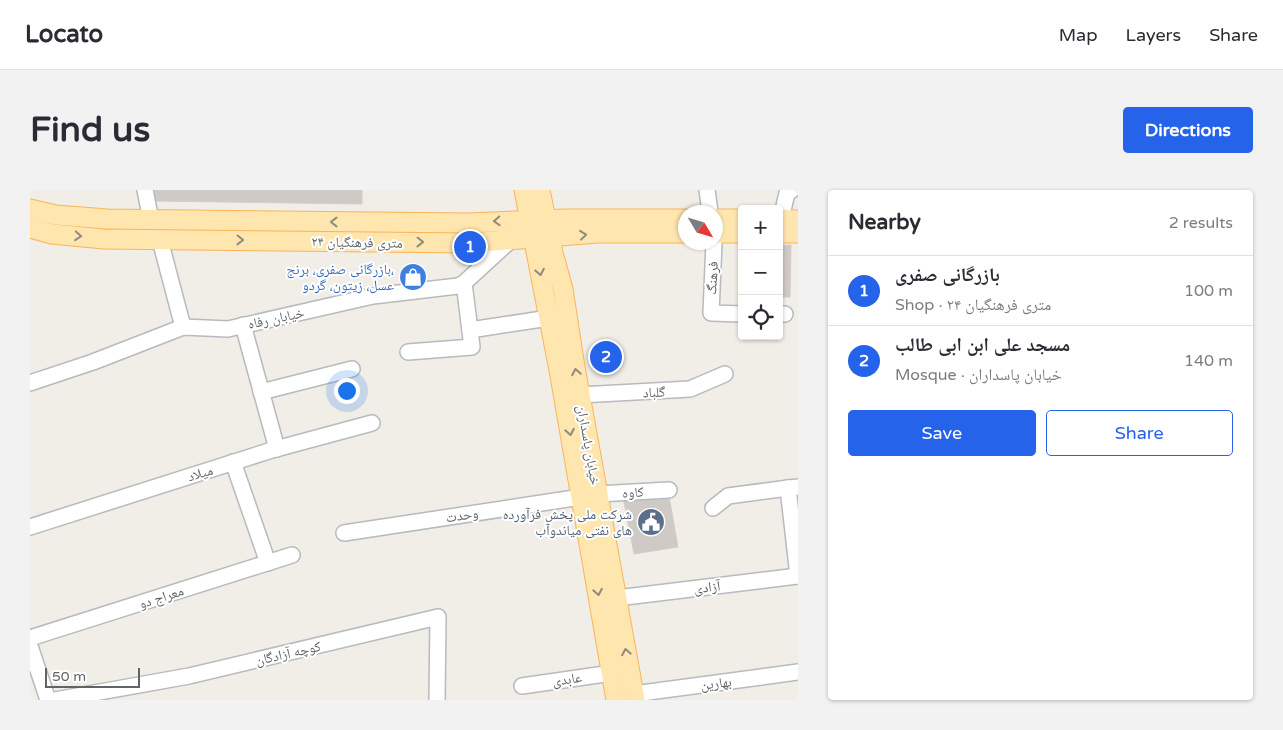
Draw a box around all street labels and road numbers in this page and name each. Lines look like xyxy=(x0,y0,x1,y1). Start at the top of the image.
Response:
street label: ۲۴ متری فرهنگیان xyxy=(311,233,403,252)
street label: فرهنگ xyxy=(703,261,722,295)
street label: خیابان رفاه xyxy=(246,304,306,333)
street label: گلباد xyxy=(642,383,666,402)
street label: خیابان پاسداران xyxy=(573,404,604,487)
street label: میلاد xyxy=(185,462,215,485)
street label: کاوه xyxy=(622,483,645,502)
street label: وحدت xyxy=(444,505,480,526)
street label: آزادی xyxy=(693,577,722,598)
street label: معراج دو xyxy=(137,582,186,614)
street label: کوچه آزادگان xyxy=(254,638,323,669)
street label: عابدی xyxy=(551,669,583,690)
street label: بهارین xyxy=(700,673,733,694)

